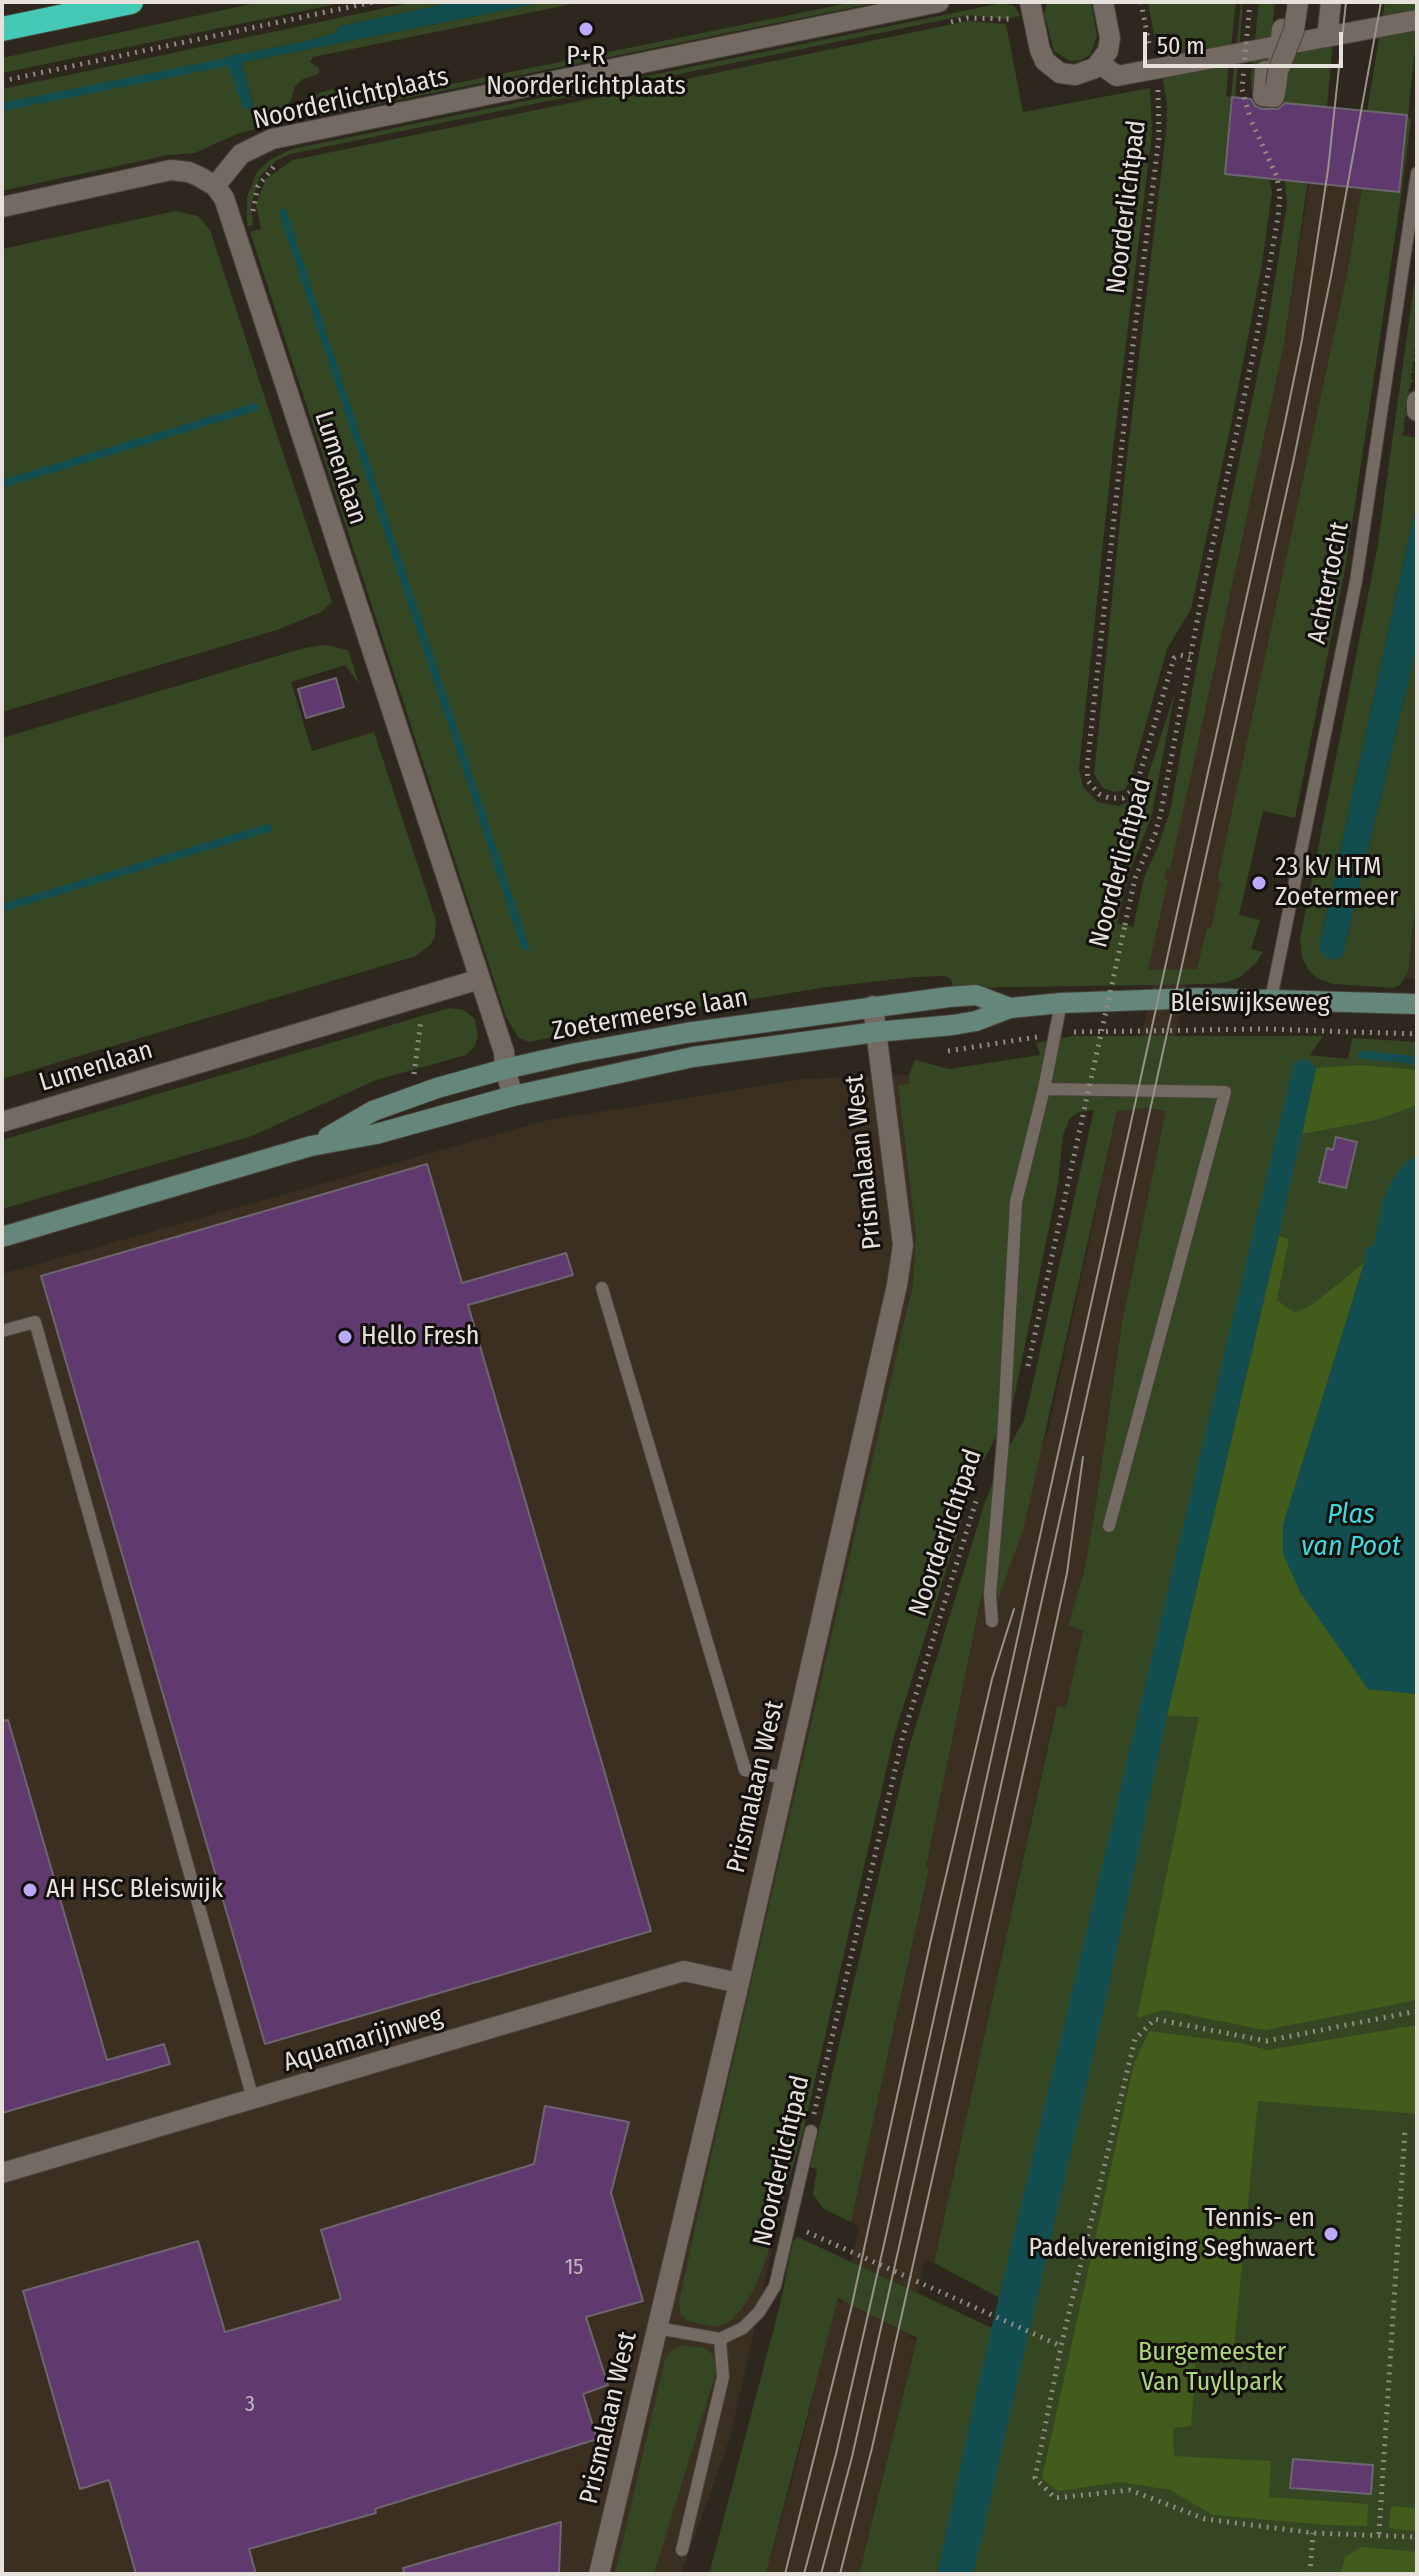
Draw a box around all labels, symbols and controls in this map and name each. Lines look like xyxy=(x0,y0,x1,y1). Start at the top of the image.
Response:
scale bar xyxy=(1147,16,1347,66)
marker: P+R Noorderlichtplaats xyxy=(577,20,595,38)
text: 50 m xyxy=(1157,32,1205,60)
place label: P+R Noorderlichtplaats xyxy=(486,41,686,102)
street label: Noorderlichtplaats xyxy=(250,61,452,137)
street label: Noorderlichtpad xyxy=(1101,119,1153,295)
street label: Lumenlaan xyxy=(307,408,373,528)
street label: Achtertocht xyxy=(1302,519,1356,647)
street label: Noorderlichtpad xyxy=(1083,775,1159,951)
place label: 23 kV HTM Zoetermeer xyxy=(1275,852,1398,914)
marker: 23 kV HTM Zoetermeer xyxy=(1250,874,1268,892)
street label: Zoetermeerse laan xyxy=(550,982,750,1048)
street label: Bleiswijkseweg xyxy=(1170,988,1330,1020)
street label: Lumenlaan xyxy=(35,1035,157,1099)
street label: Prismalaan West xyxy=(839,1073,889,1251)
place label: Hello Fresh xyxy=(361,1321,479,1353)
marker: Hello Fresh xyxy=(336,1328,354,1346)
street label: Noorderlichtpad xyxy=(903,1445,989,1621)
water label: Plas van Poot xyxy=(1301,1498,1401,1564)
street label: Prismalaan West xyxy=(721,1698,791,1876)
place label: AH HSC Bleiswijk xyxy=(46,1874,223,1906)
marker: AH HSC Bleiswijk xyxy=(21,1881,39,1899)
street label: Aquamarijnweg xyxy=(280,2001,446,2079)
street label: Noorderlichtpad xyxy=(747,2073,817,2249)
place label: Tennis- en Padelvereniging Seghwaert xyxy=(1029,2203,1315,2264)
marker: Tennis- en Padelvereniging Seghwaert xyxy=(1322,2225,1340,2243)
house number: 15 xyxy=(565,2255,583,2281)
street label: Prismalaan West xyxy=(574,2329,644,2507)
park label: Burgemeester Van Tuyllpark xyxy=(1138,2337,1286,2398)
house number: 3 xyxy=(245,2392,255,2418)

